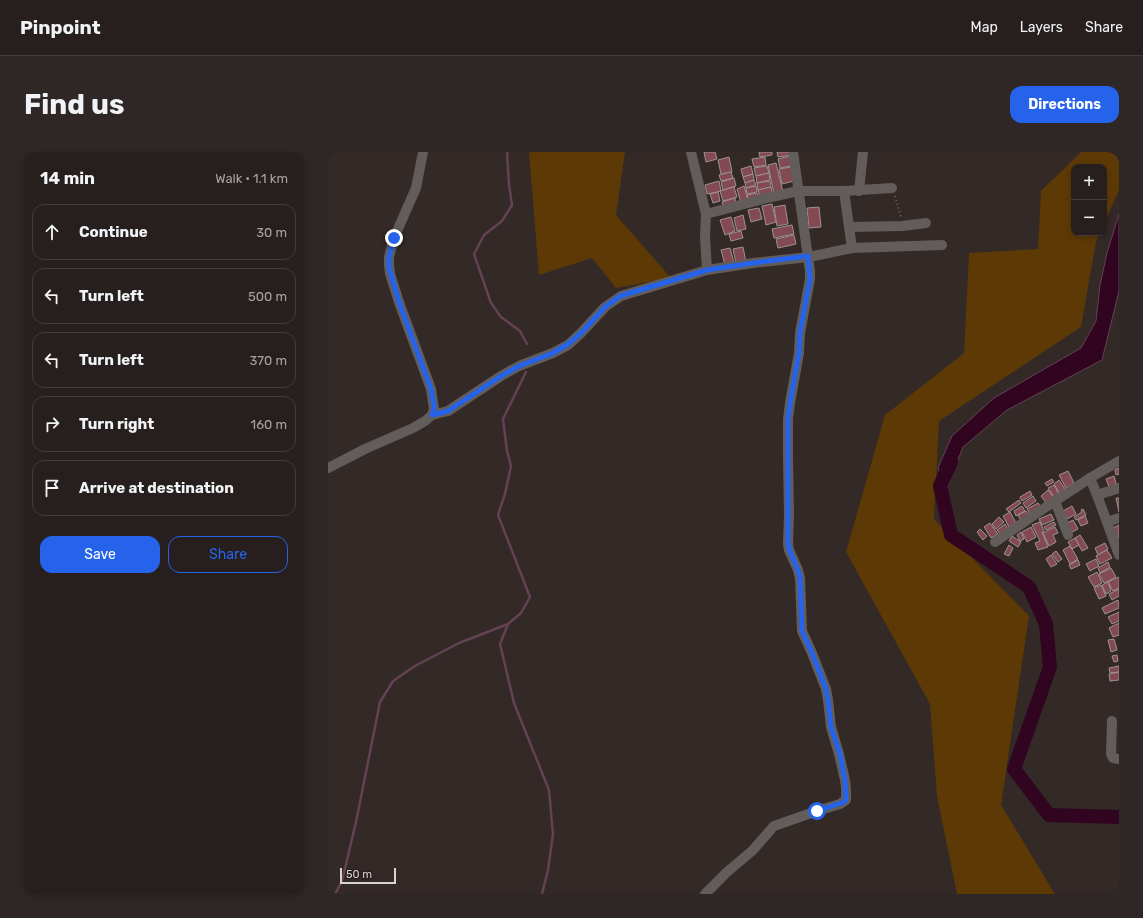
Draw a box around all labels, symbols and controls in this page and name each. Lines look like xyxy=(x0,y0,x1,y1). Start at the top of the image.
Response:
text: Pinpoint xyxy=(20,16,101,39)
text: Map xyxy=(971,19,998,36)
text: Layers xyxy=(1020,19,1063,36)
text: Share xyxy=(1085,19,1123,36)
button: Directions xyxy=(1010,86,1119,123)
text: Find us xyxy=(24,88,124,121)
map controls xyxy=(1071,164,1107,236)
button: + xyxy=(1071,164,1107,200)
text: 14 min xyxy=(40,168,95,188)
text: Walk · 1.1 km xyxy=(215,171,288,186)
button: − xyxy=(1071,200,1107,236)
icon: ahead xyxy=(41,221,63,243)
text: Continue xyxy=(79,223,148,241)
text: 30 m xyxy=(256,225,287,240)
route end xyxy=(385,229,403,247)
icon: left xyxy=(41,285,63,307)
text: Turn left xyxy=(79,287,144,305)
text: 500 m xyxy=(248,289,287,304)
icon: left xyxy=(41,349,63,371)
text: Turn left xyxy=(79,351,144,369)
text: 370 m xyxy=(250,353,287,368)
icon: right xyxy=(41,413,63,435)
text: Turn right xyxy=(79,415,154,433)
text: 160 m xyxy=(251,417,287,432)
icon: arrive xyxy=(41,477,63,499)
text: Arrive at destination xyxy=(79,479,234,497)
button: Save xyxy=(40,536,160,573)
button: Share xyxy=(168,536,288,573)
route start xyxy=(808,802,826,820)
scale bar xyxy=(340,866,396,885)
text: 50 m xyxy=(346,868,372,881)

